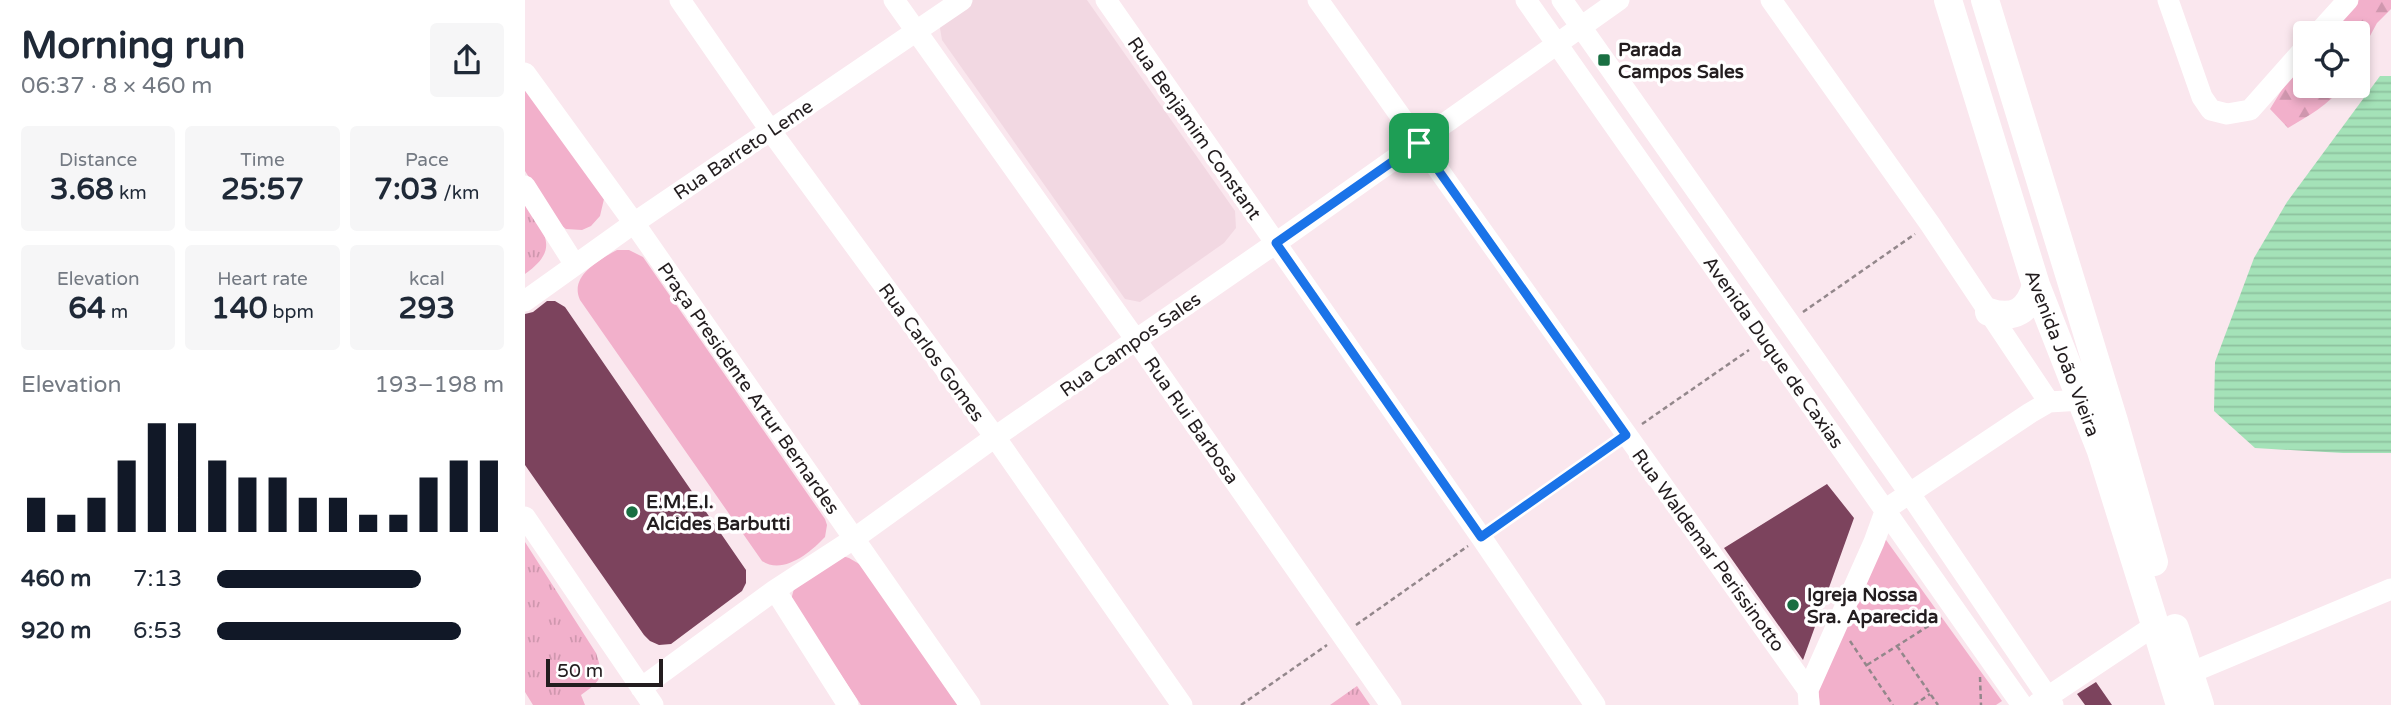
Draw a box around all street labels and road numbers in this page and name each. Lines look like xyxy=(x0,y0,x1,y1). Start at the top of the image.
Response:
street label: Rua Benjamim Constant xyxy=(1123,33,1266,224)
street label: Rua Barreto Leme xyxy=(670,95,817,205)
street label: Avenida Duque de Caxias xyxy=(1698,252,1848,453)
street label: Praça Presidente Artur Bernardes xyxy=(653,259,844,519)
street label: Avenida João Vieira xyxy=(2020,267,2104,440)
street label: Rua Carlos Gomes xyxy=(874,279,989,426)
street label: Rua Campos Sales xyxy=(1056,288,1205,402)
street label: Rua Rui Barbosa xyxy=(1139,353,1243,488)
street label: Rua Waldemar Perissinotto xyxy=(1627,445,1789,656)

